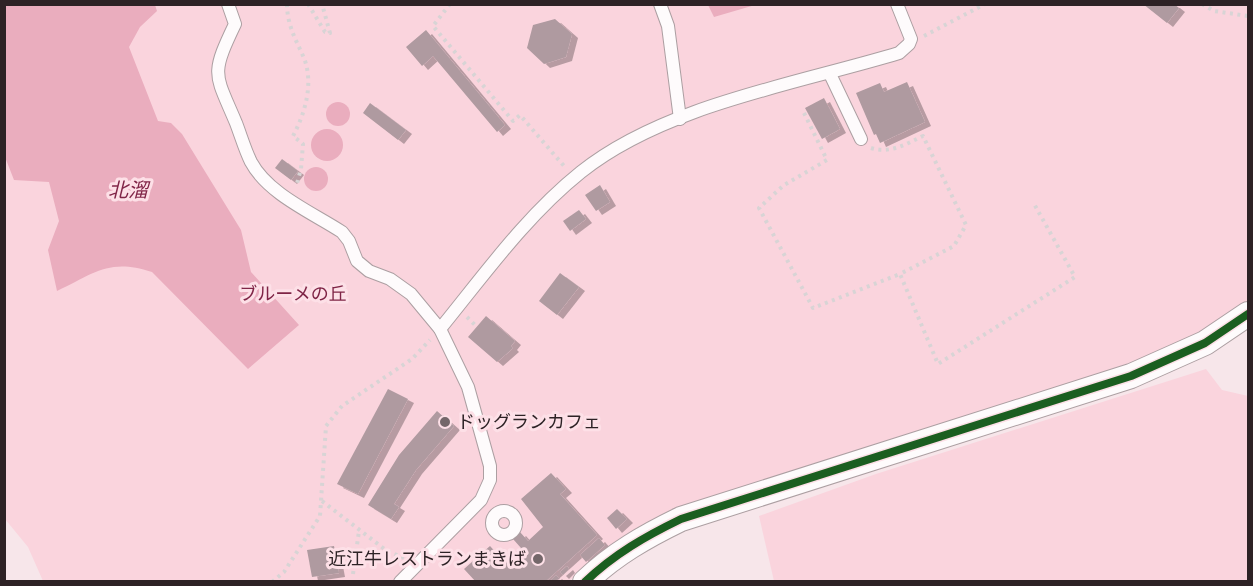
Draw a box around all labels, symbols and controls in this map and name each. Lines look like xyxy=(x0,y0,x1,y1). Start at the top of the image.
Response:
water label: 北溜 xyxy=(108,177,151,203)
park label: ブルーメの丘 xyxy=(239,282,347,306)
place label: ドッグランカフェ xyxy=(457,410,601,434)
marker: ドッグランカフェ xyxy=(438,415,452,429)
place label: 近江牛レストランまきば xyxy=(328,547,526,571)
marker: 近江牛レストランまきば xyxy=(531,552,545,566)

